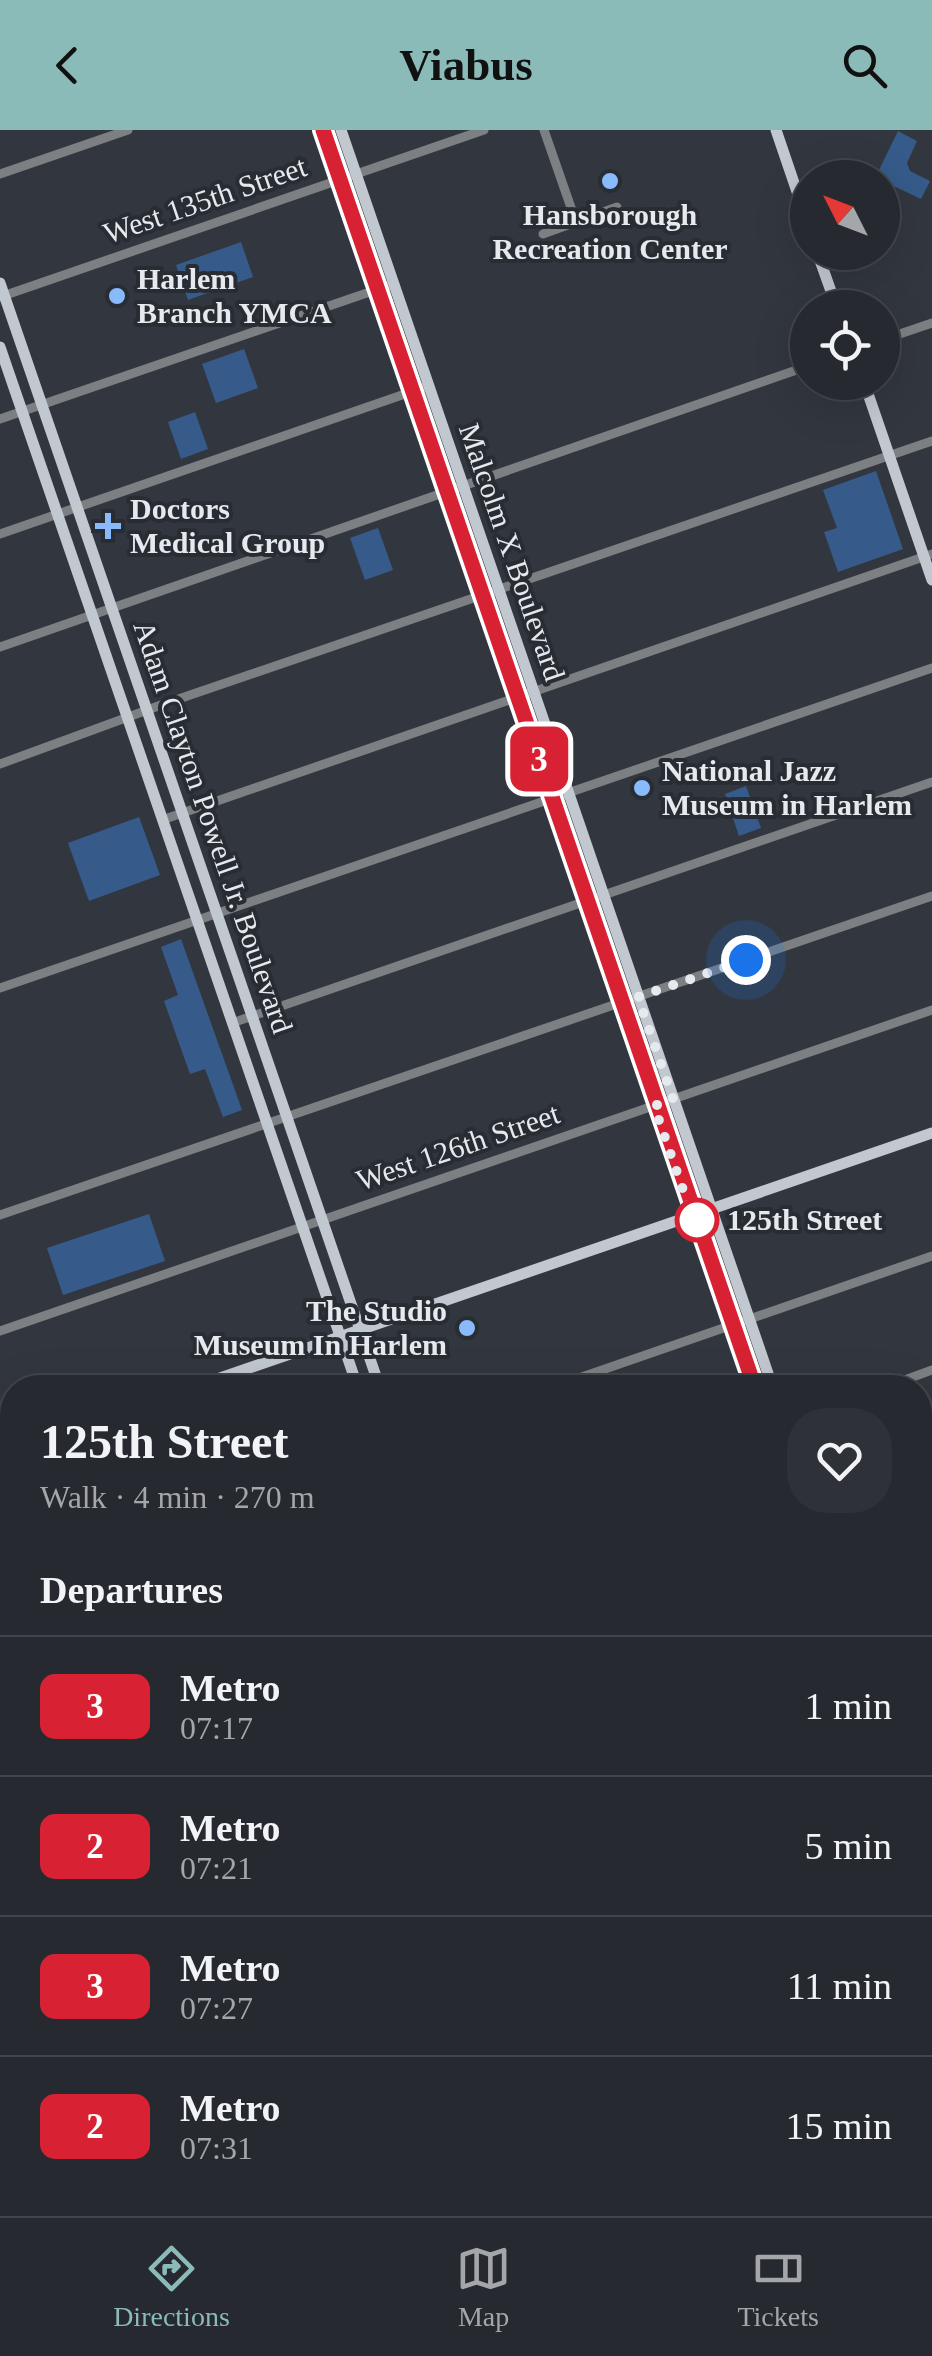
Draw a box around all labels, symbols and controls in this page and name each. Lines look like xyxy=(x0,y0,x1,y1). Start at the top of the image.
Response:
icon: back xyxy=(40,38,95,93)
icon: search xyxy=(837,38,892,93)
text: Viabus xyxy=(399,40,533,90)
street label: West 135th Street xyxy=(99,149,311,250)
north arrow xyxy=(790,160,900,270)
map controls xyxy=(790,160,900,400)
marker: Hansborough Recreation Center xyxy=(599,170,621,192)
place label: Hansborough Recreation Center xyxy=(492,198,728,265)
place label: Harlem Branch YMCA xyxy=(137,262,332,329)
marker: Harlem Branch YMCA xyxy=(106,285,128,307)
button: locate xyxy=(790,290,900,400)
street label: Malcolm X Boulevard xyxy=(453,419,572,685)
place label: Doctors Medical Group xyxy=(130,492,325,559)
marker: Doctors Medical Group xyxy=(95,513,121,539)
street label: Adam Clayton Powell Jr. Boulevard xyxy=(127,616,300,1037)
line badge: 3 xyxy=(506,726,572,792)
text: 3 xyxy=(530,740,548,779)
place label: National Jazz Museum in Harlem xyxy=(662,754,912,821)
marker: National Jazz Museum in Harlem xyxy=(631,777,653,799)
your location xyxy=(721,935,771,985)
street label: West 126th Street xyxy=(352,1096,564,1197)
marker: 125th Street xyxy=(676,1199,718,1241)
place label: 125th Street xyxy=(727,1203,882,1236)
place label: The Studio Museum In Harlem xyxy=(194,1294,447,1361)
marker: The Studio Museum In Harlem xyxy=(456,1317,478,1339)
button: heart xyxy=(787,1408,892,1513)
text: 125th Street xyxy=(40,1415,288,1468)
text: Walk · 4 min · 270 m xyxy=(40,1479,315,1515)
text: Departures xyxy=(40,1569,223,1611)
text: Metro xyxy=(180,1667,281,1709)
text: 1 min xyxy=(804,1685,892,1727)
text: 3 xyxy=(86,1687,104,1726)
text: 07:17 xyxy=(180,1710,253,1746)
text: Metro xyxy=(180,1807,281,1849)
text: 5 min xyxy=(804,1825,892,1867)
text: 2 xyxy=(86,1827,104,1866)
text: 07:21 xyxy=(180,1850,253,1886)
text: Metro xyxy=(180,1947,281,1989)
text: 11 min xyxy=(787,1965,892,2007)
text: 3 xyxy=(86,1967,104,2006)
text: 07:27 xyxy=(180,1990,253,2026)
text: Metro xyxy=(180,2087,281,2129)
text: 15 min xyxy=(785,2105,892,2147)
text: 2 xyxy=(86,2107,104,2146)
text: 07:31 xyxy=(180,2130,253,2166)
tab: Directions xyxy=(113,2241,230,2333)
tab: Map xyxy=(456,2241,511,2333)
tab: Tickets xyxy=(737,2241,819,2333)

